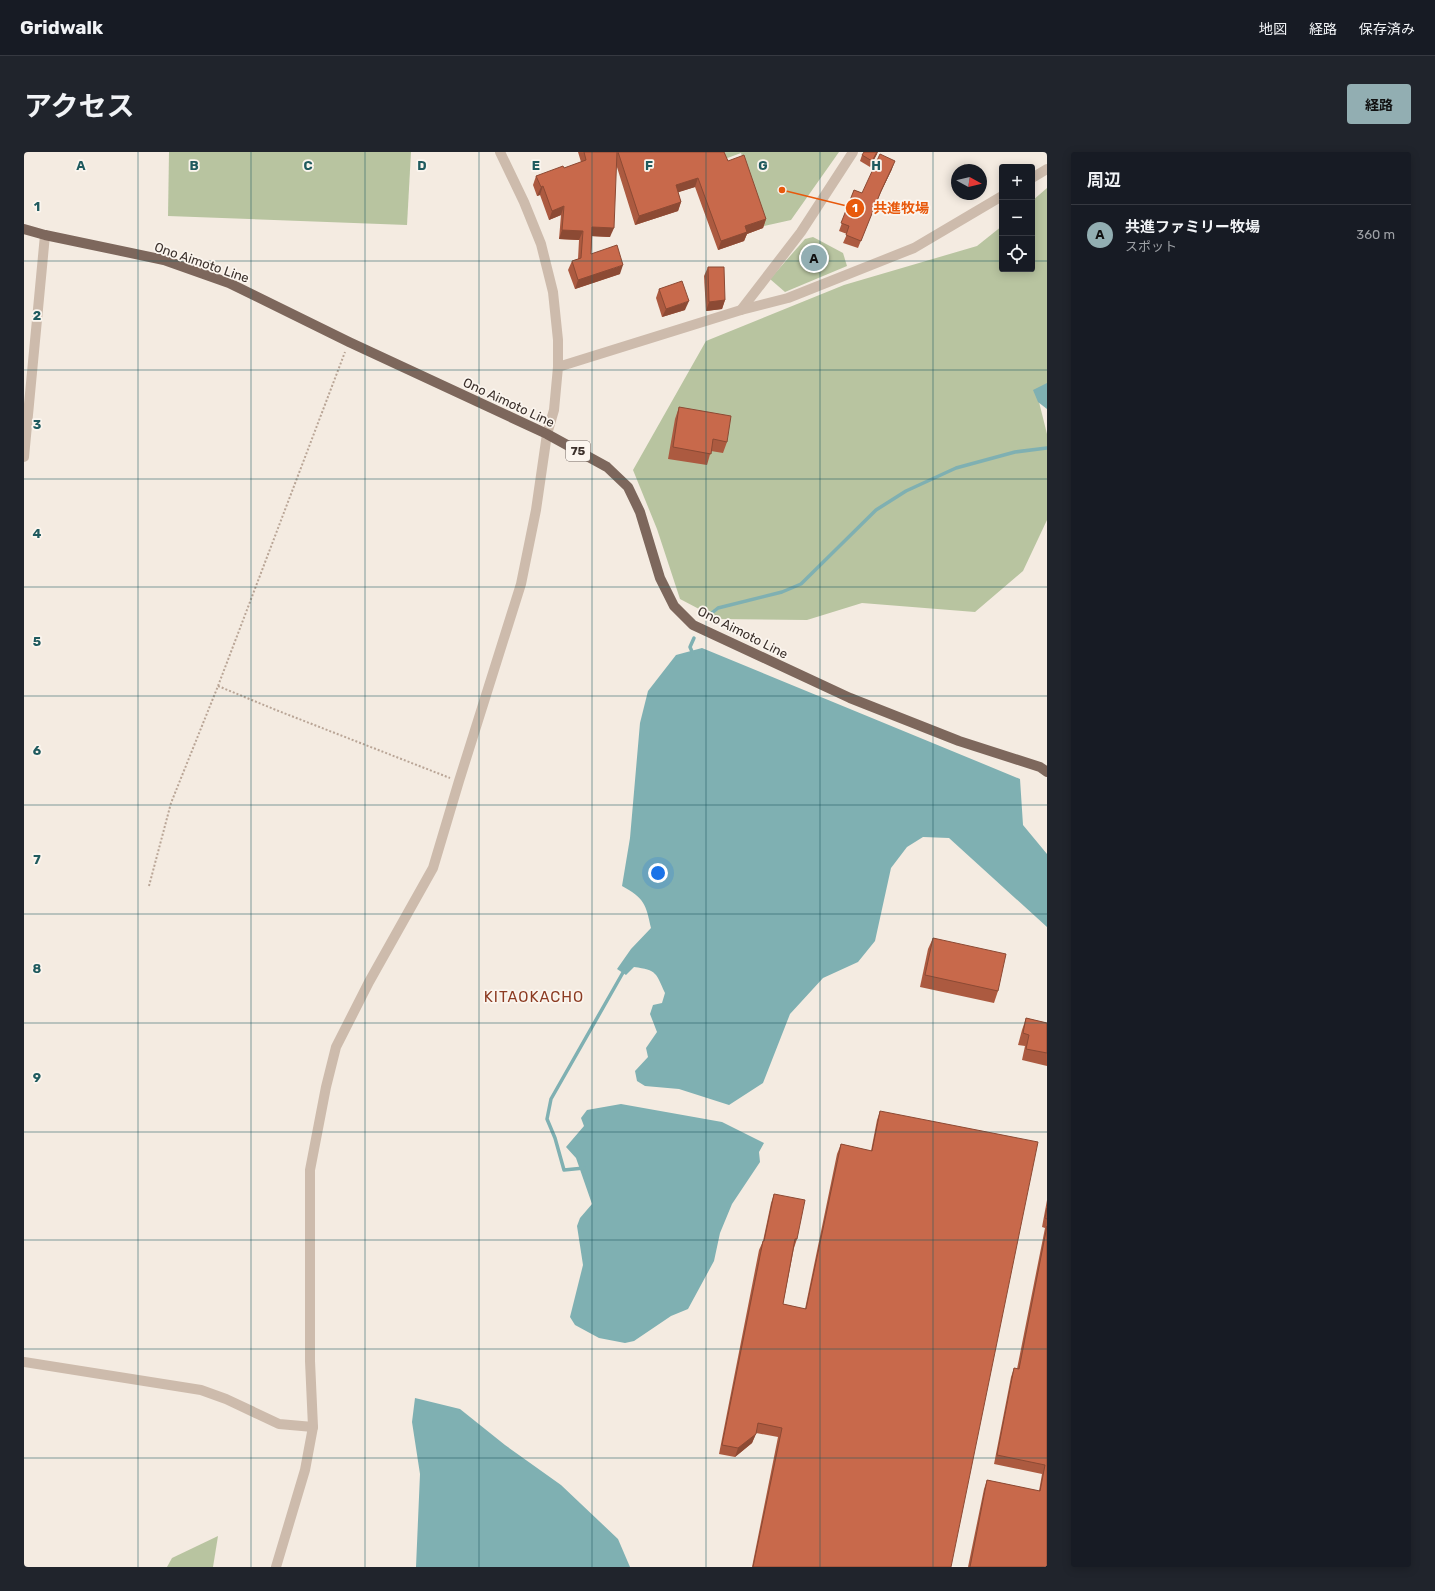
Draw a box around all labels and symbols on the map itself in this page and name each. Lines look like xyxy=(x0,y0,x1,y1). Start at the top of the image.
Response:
text: A xyxy=(76,158,86,173)
text: B xyxy=(189,158,199,173)
text: C xyxy=(303,158,313,173)
text: D xyxy=(417,158,427,173)
text: E xyxy=(532,158,540,173)
text: F xyxy=(645,158,653,173)
text: G xyxy=(758,158,768,173)
text: H xyxy=(871,158,881,173)
north arrow xyxy=(951,164,987,200)
callout: 共進牧場 xyxy=(845,195,937,221)
text: 1 xyxy=(34,199,40,214)
text: 共進牧場 xyxy=(873,200,929,217)
text: 1 xyxy=(852,201,858,215)
street label: Ono Aimoto Line xyxy=(153,239,251,286)
pin: A xyxy=(801,243,827,273)
text: 2 xyxy=(33,308,41,323)
street label: Ono Aimoto Line xyxy=(461,375,557,430)
text: 3 xyxy=(33,417,42,432)
road number: 75 xyxy=(566,441,590,461)
text: 4 xyxy=(33,526,42,541)
street label: Ono Aimoto Line xyxy=(695,603,790,662)
text: 5 xyxy=(33,634,41,649)
text: 6 xyxy=(33,743,42,758)
text: 7 xyxy=(33,852,41,867)
your location xyxy=(648,863,668,883)
text: 8 xyxy=(33,961,42,976)
district label: KITAOKACHO xyxy=(484,988,584,1006)
text: 9 xyxy=(33,1070,41,1085)

